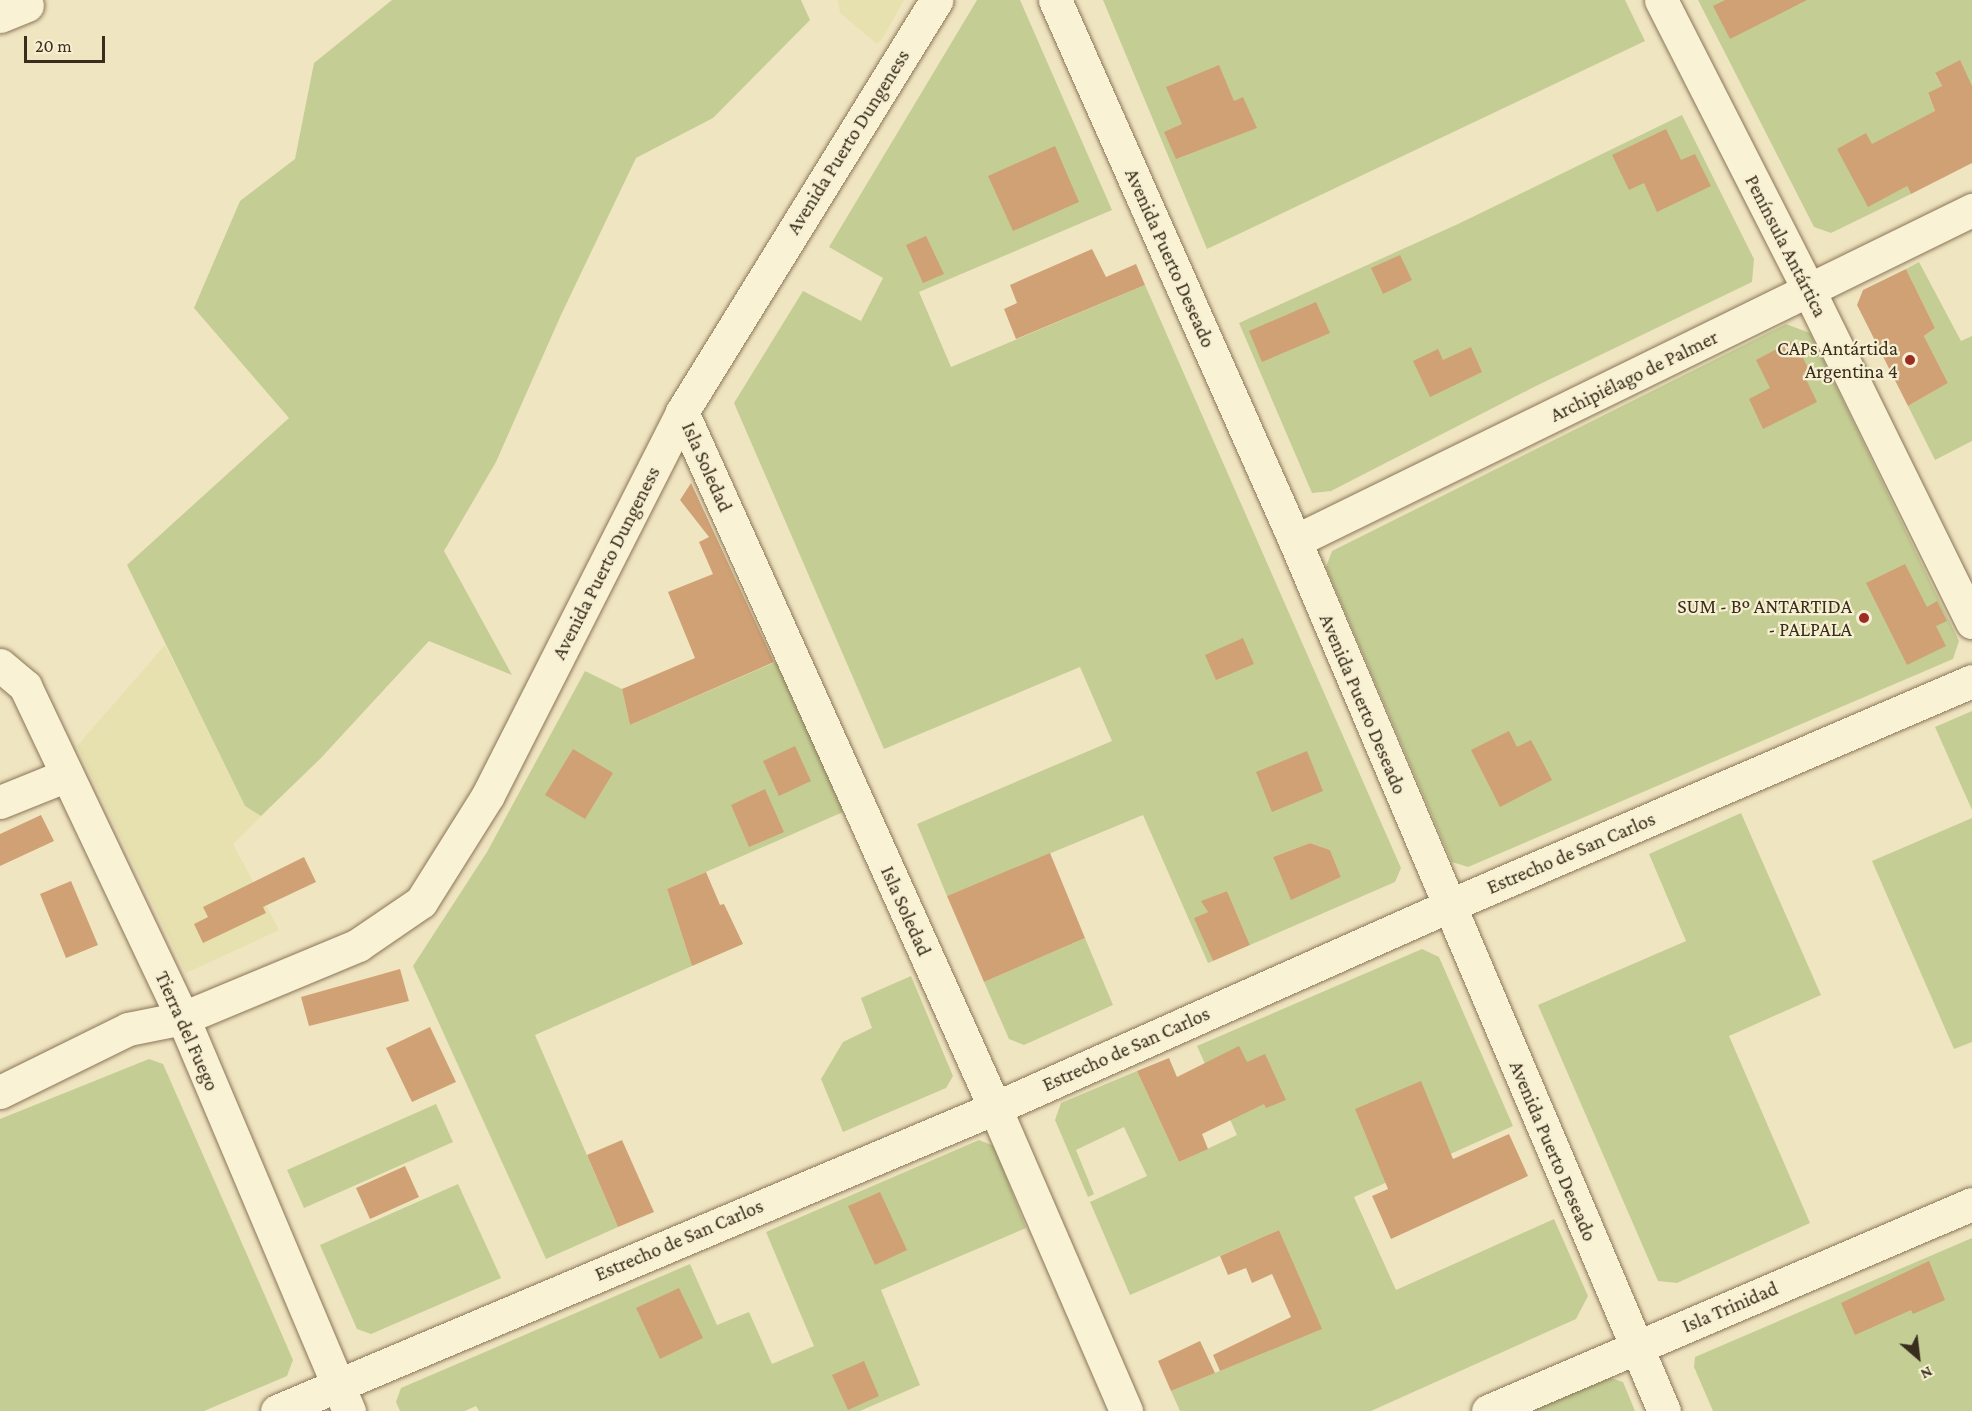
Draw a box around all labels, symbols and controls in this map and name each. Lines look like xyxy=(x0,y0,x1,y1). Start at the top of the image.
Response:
scale bar xyxy=(27,24,108,62)
text: 20 m xyxy=(35,36,72,56)
street label: Avenida Puerto Dungeness xyxy=(781,45,915,239)
street label: Avenida Puerto Deseado xyxy=(1120,165,1220,351)
street label: Península Antártica xyxy=(1740,171,1832,321)
street label: Archipiélago de Palmer xyxy=(1546,325,1722,427)
place label: CAPs Antártida Argentina 4 xyxy=(1777,336,1898,383)
marker: CAPs Antártida Argentina 4 xyxy=(1903,353,1917,367)
street label: Isla Soledad xyxy=(677,418,737,516)
street label: Avenida Puerto Dungeness xyxy=(547,463,665,663)
place label: SUM - Bº ANTARTIDA - PALPALA xyxy=(1677,594,1852,641)
street label: Avenida Puerto Deseado xyxy=(1314,610,1412,798)
marker: SUM - Bº ANTARTIDA - PALPALA xyxy=(1857,611,1871,625)
street label: Estrecho de San Carlos xyxy=(1483,807,1659,899)
street label: Isla Soledad xyxy=(876,862,936,960)
street label: Tierra del Fuego xyxy=(150,967,224,1095)
street label: Estrecho de San Carlos xyxy=(1039,1001,1213,1097)
street label: Avenida Puerto Deseado xyxy=(1504,1057,1602,1245)
street label: Estrecho de San Carlos xyxy=(591,1194,767,1286)
street label: Isla Trinidad xyxy=(1679,1276,1781,1338)
north arrow xyxy=(1888,1327,1948,1387)
text: N xyxy=(1918,1363,1935,1383)

